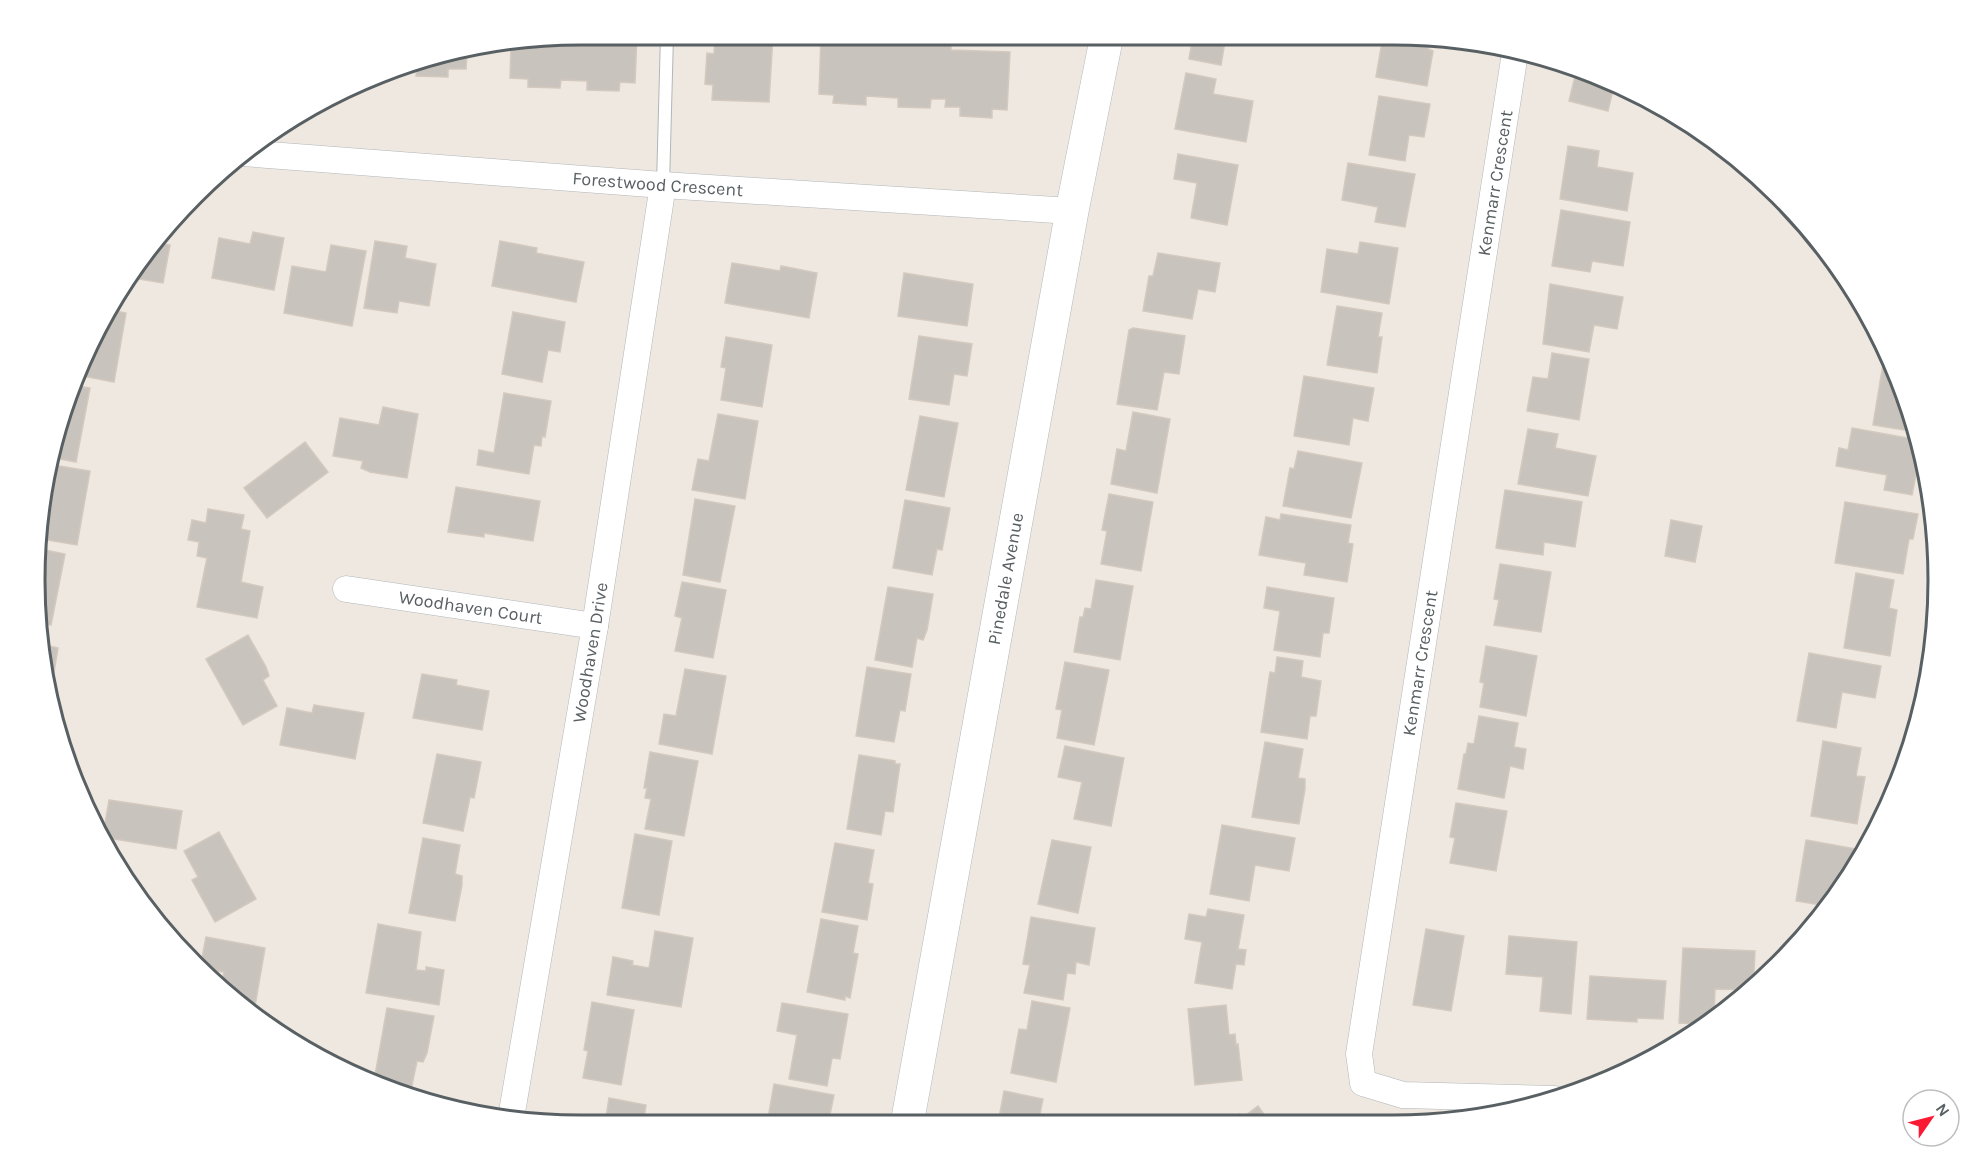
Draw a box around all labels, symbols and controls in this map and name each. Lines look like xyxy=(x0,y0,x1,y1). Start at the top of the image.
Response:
street label: Kenmarr Crescent xyxy=(1473,108,1517,258)
street label: Forestwood Crescent xyxy=(572,167,744,201)
street label: Pinedale Avenue xyxy=(983,511,1028,647)
street label: Woodhaven Drive xyxy=(568,581,613,725)
street label: Woodhaven Court xyxy=(397,586,544,629)
street label: Kenmarr Crescent xyxy=(1398,588,1442,738)
north arrow xyxy=(1901,1088,1961,1148)
text: N xyxy=(1932,1100,1954,1120)

